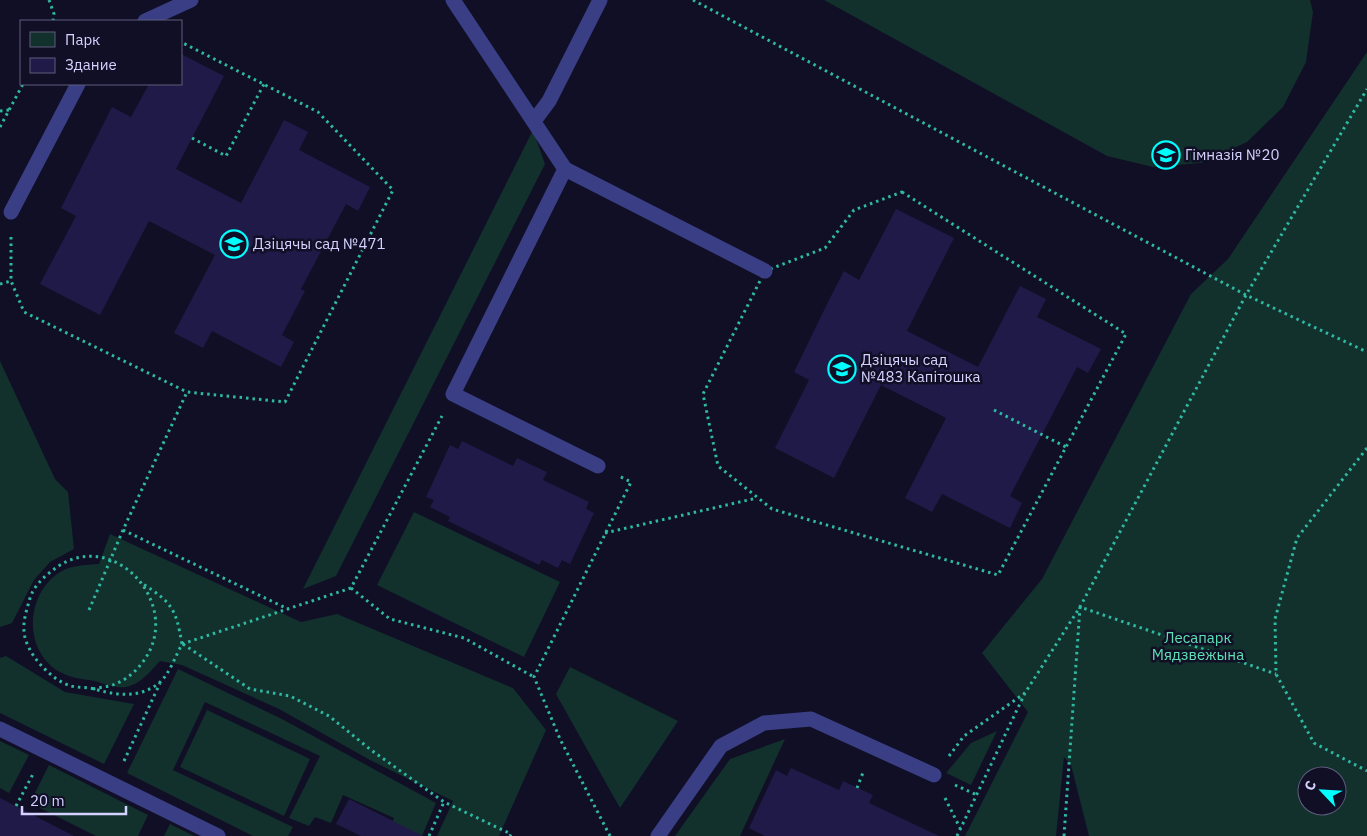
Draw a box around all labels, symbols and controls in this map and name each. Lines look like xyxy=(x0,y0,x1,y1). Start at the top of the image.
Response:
legend xyxy=(20,20,182,85)
text: Парк xyxy=(65,30,100,49)
text: Здание xyxy=(65,55,117,74)
school or university icon: Гімназія №20 xyxy=(1151,140,1181,170)
place label: Гімназія №20 xyxy=(1185,145,1279,164)
school or university icon: Дзіцячы сад №471 xyxy=(219,229,249,259)
place label: Дзіцячы сад №471 xyxy=(253,234,385,253)
place label: Дзіцячы сад №483 Капітошка xyxy=(861,350,981,386)
school or university icon: Дзіцячы сад №483 Капітошка xyxy=(827,354,857,384)
park label: Лесапарк Мядзвежына xyxy=(1152,628,1244,664)
north arrow xyxy=(1297,766,1347,816)
text: С xyxy=(1300,778,1320,793)
scale bar xyxy=(22,784,126,816)
text: 20 m xyxy=(30,791,65,810)

